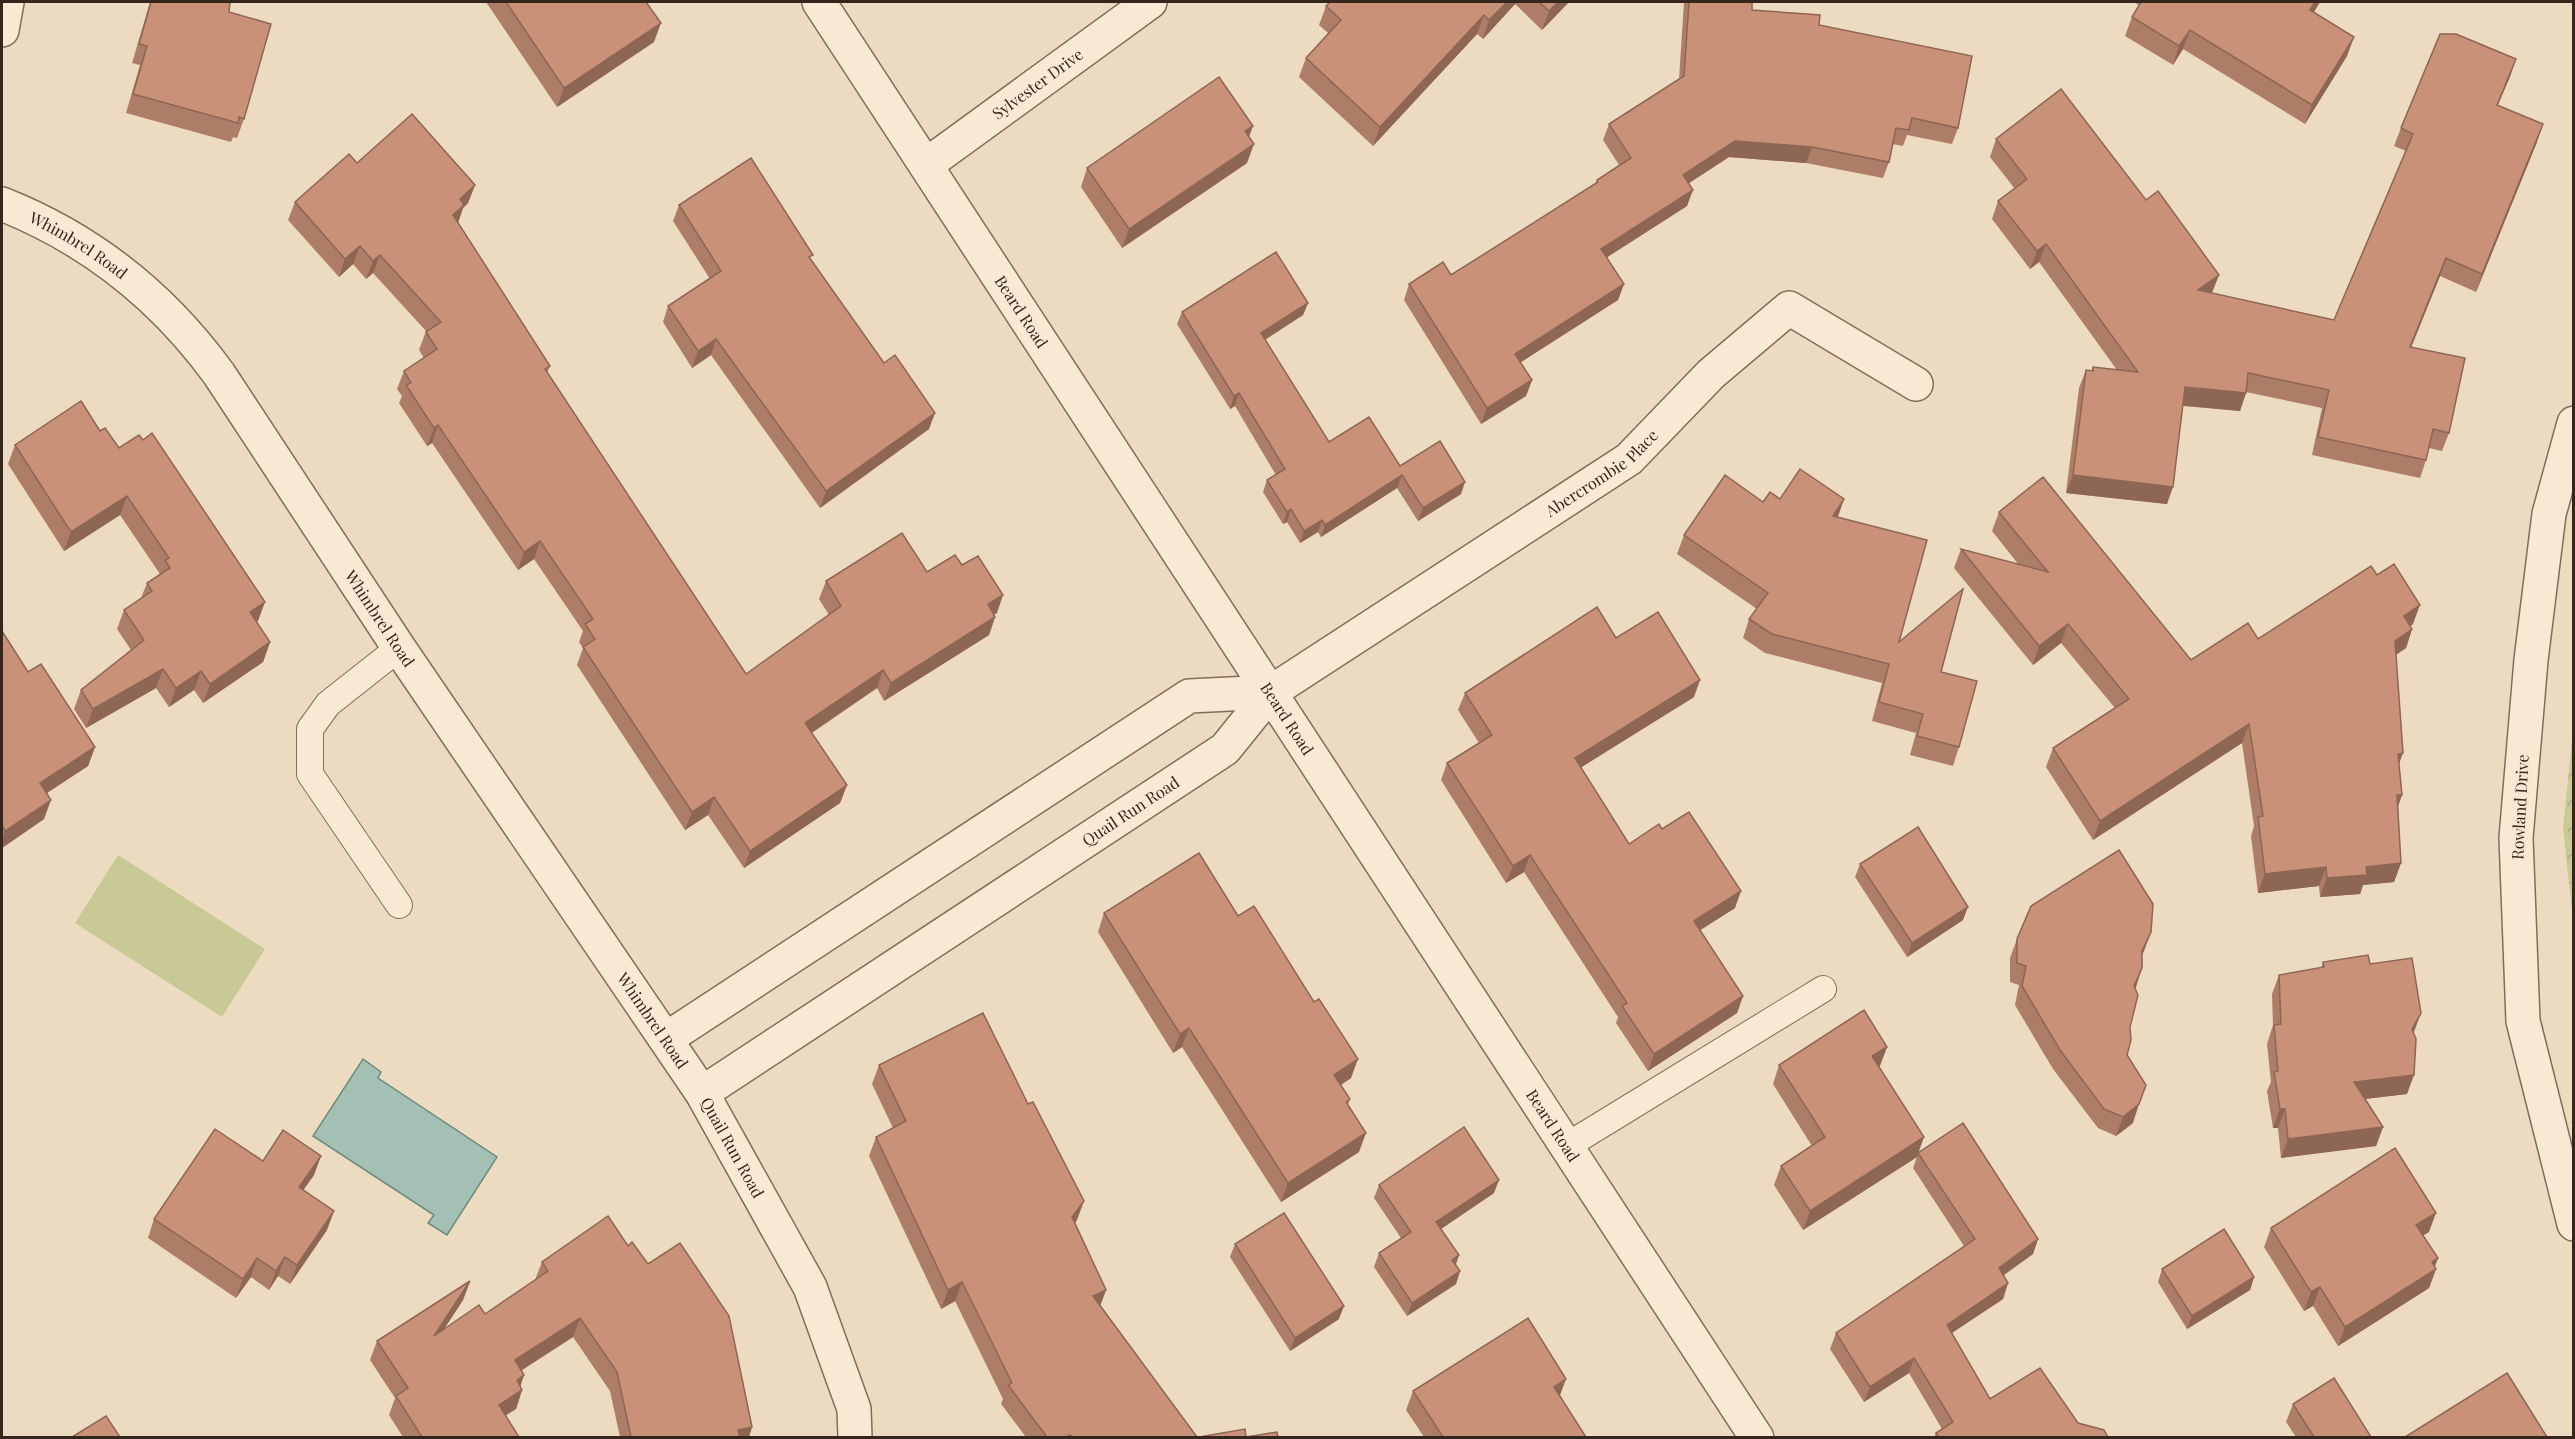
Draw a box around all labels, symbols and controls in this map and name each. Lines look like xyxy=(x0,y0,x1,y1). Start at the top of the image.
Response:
street label: Sylvester Drive xyxy=(988,43,1087,124)
street label: Whimbrel Road xyxy=(25,206,132,283)
street label: Beard Road xyxy=(990,271,1053,352)
street label: Abercrombie Place xyxy=(1540,425,1662,521)
street label: Whimbrel Road xyxy=(340,565,420,671)
street label: Beard Road xyxy=(1256,678,1319,759)
street label: Rowland Drive xyxy=(2506,754,2533,860)
street label: Quail Run Road xyxy=(1078,771,1183,850)
street label: Whimbrel Road xyxy=(612,967,693,1072)
street label: Beard Road xyxy=(1522,1085,1585,1166)
street label: Quail Run Road xyxy=(696,1093,769,1201)

